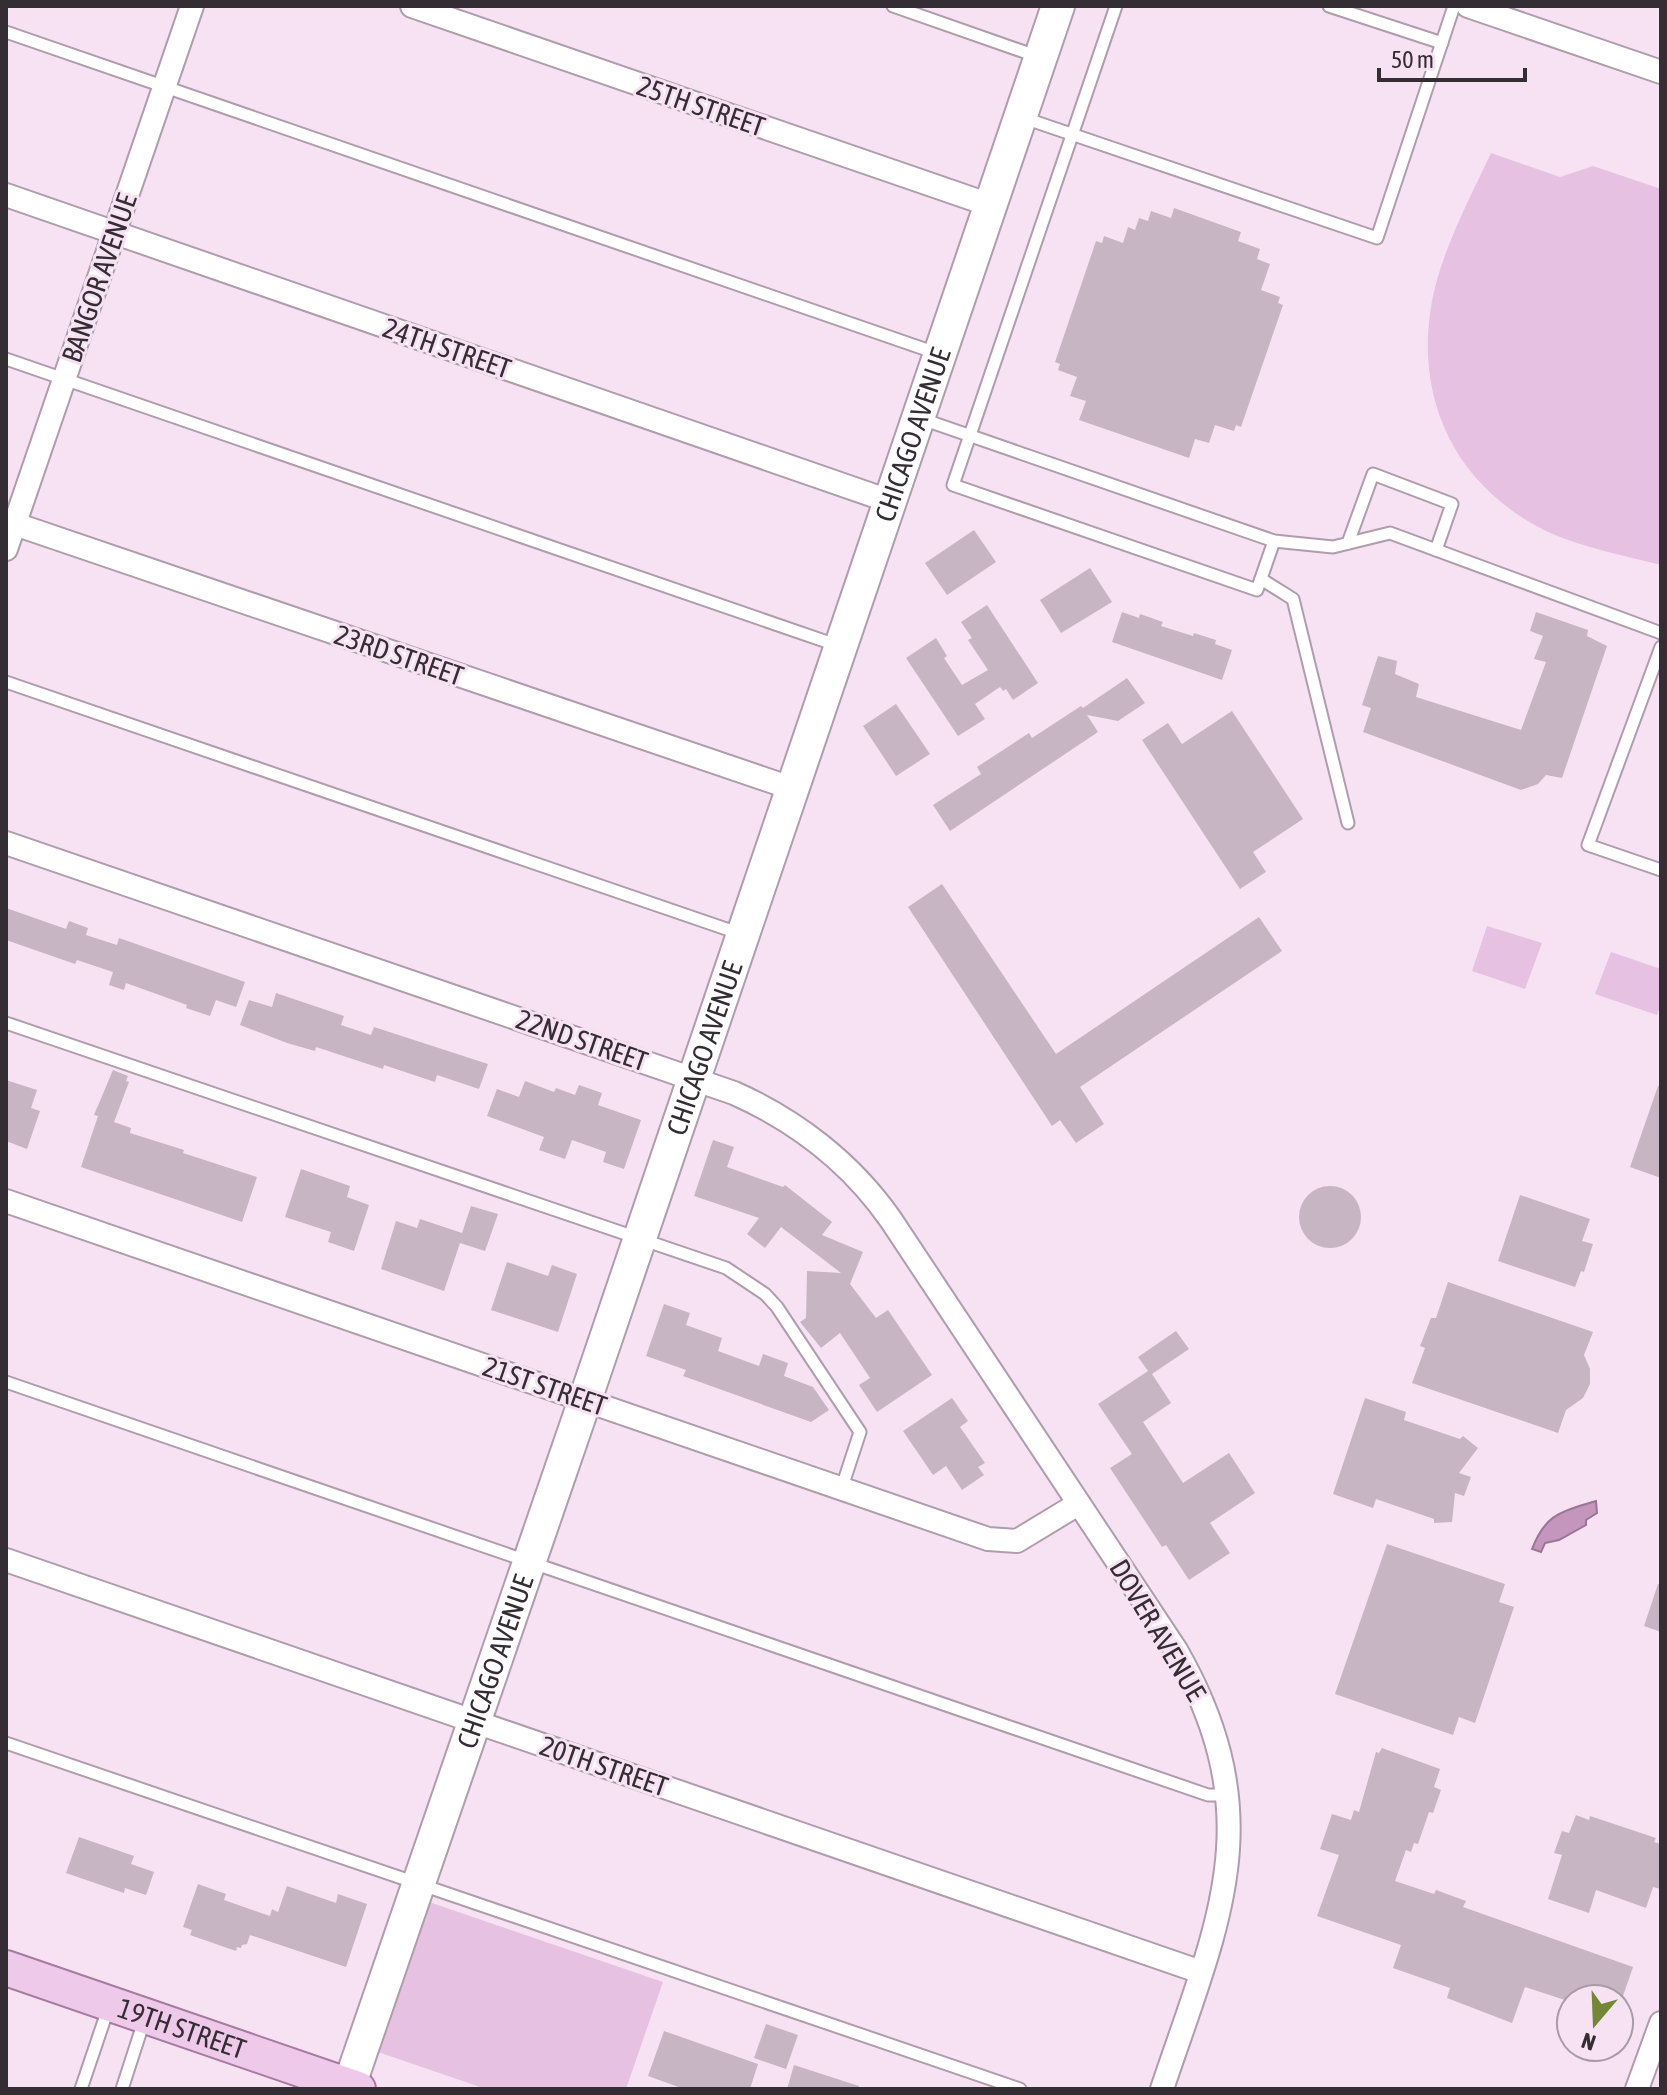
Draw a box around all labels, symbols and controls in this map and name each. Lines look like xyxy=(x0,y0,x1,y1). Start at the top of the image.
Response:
scale bar xyxy=(1379,32,1525,82)
text: 50 m xyxy=(1391,46,1434,73)
street label: 25TH STREET xyxy=(633,69,769,143)
street label: BANGOR AVENUE xyxy=(55,189,143,367)
street label: 24TH STREET xyxy=(379,311,515,385)
street label: CHICAGO AVENUE xyxy=(868,344,957,526)
street label: 23RD STREET xyxy=(330,618,468,692)
street label: CHICAGO AVENUE xyxy=(660,957,749,1139)
street label: 22ND STREET xyxy=(512,1003,652,1077)
street label: 21ST STREET xyxy=(479,1350,611,1422)
street label: DOVER AVENUE xyxy=(1103,1554,1213,1706)
street label: CHICAGO AVENUE xyxy=(450,1571,540,1752)
street label: 20TH STREET xyxy=(536,1729,672,1803)
north arrow xyxy=(1555,1983,1635,2063)
street label: 19TH STREET xyxy=(114,1992,250,2065)
text: N xyxy=(1578,2028,1599,2056)

